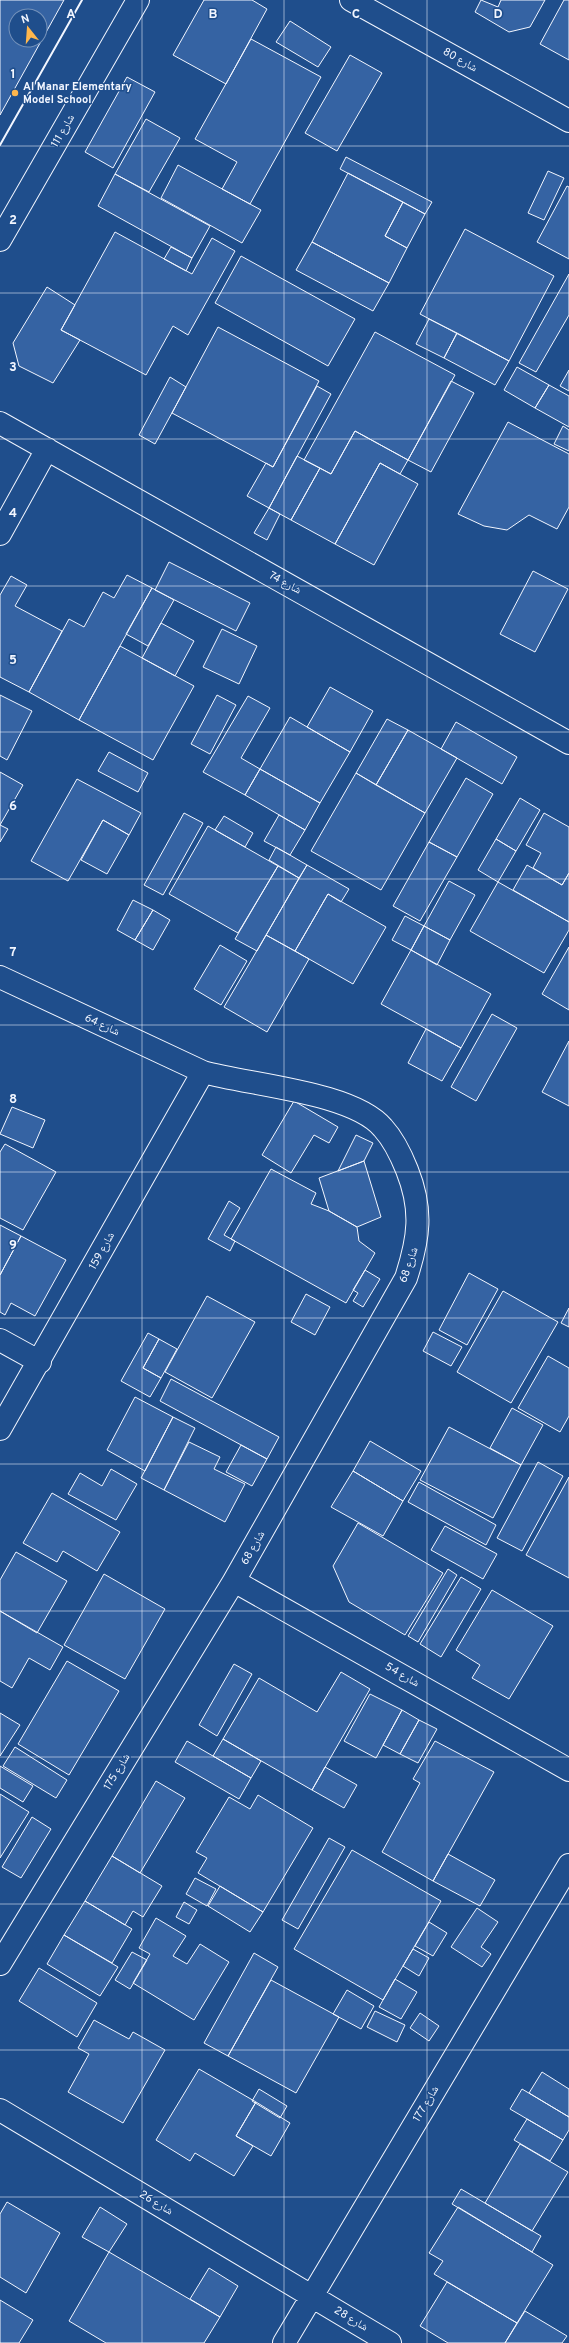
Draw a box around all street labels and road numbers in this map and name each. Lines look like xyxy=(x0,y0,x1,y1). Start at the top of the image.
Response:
street label: شارع 80 xyxy=(440,45,480,75)
street label: شارع 111 xyxy=(48,112,78,150)
street label: شارع 74 xyxy=(266,568,304,598)
street label: شارع 64 xyxy=(82,1011,122,1039)
street label: شارع 159 xyxy=(86,1230,118,1272)
street label: شارع 68 xyxy=(396,1245,422,1285)
street label: شارع 68 xyxy=(238,1529,268,1567)
street label: شارع 54 xyxy=(382,1660,422,1690)
street label: شارع 175 xyxy=(101,1751,133,1793)
street label: شارع 177 xyxy=(410,2083,442,2125)
street label: شارع 26 xyxy=(137,2188,175,2218)
street label: شارع 28 xyxy=(332,2303,370,2335)

